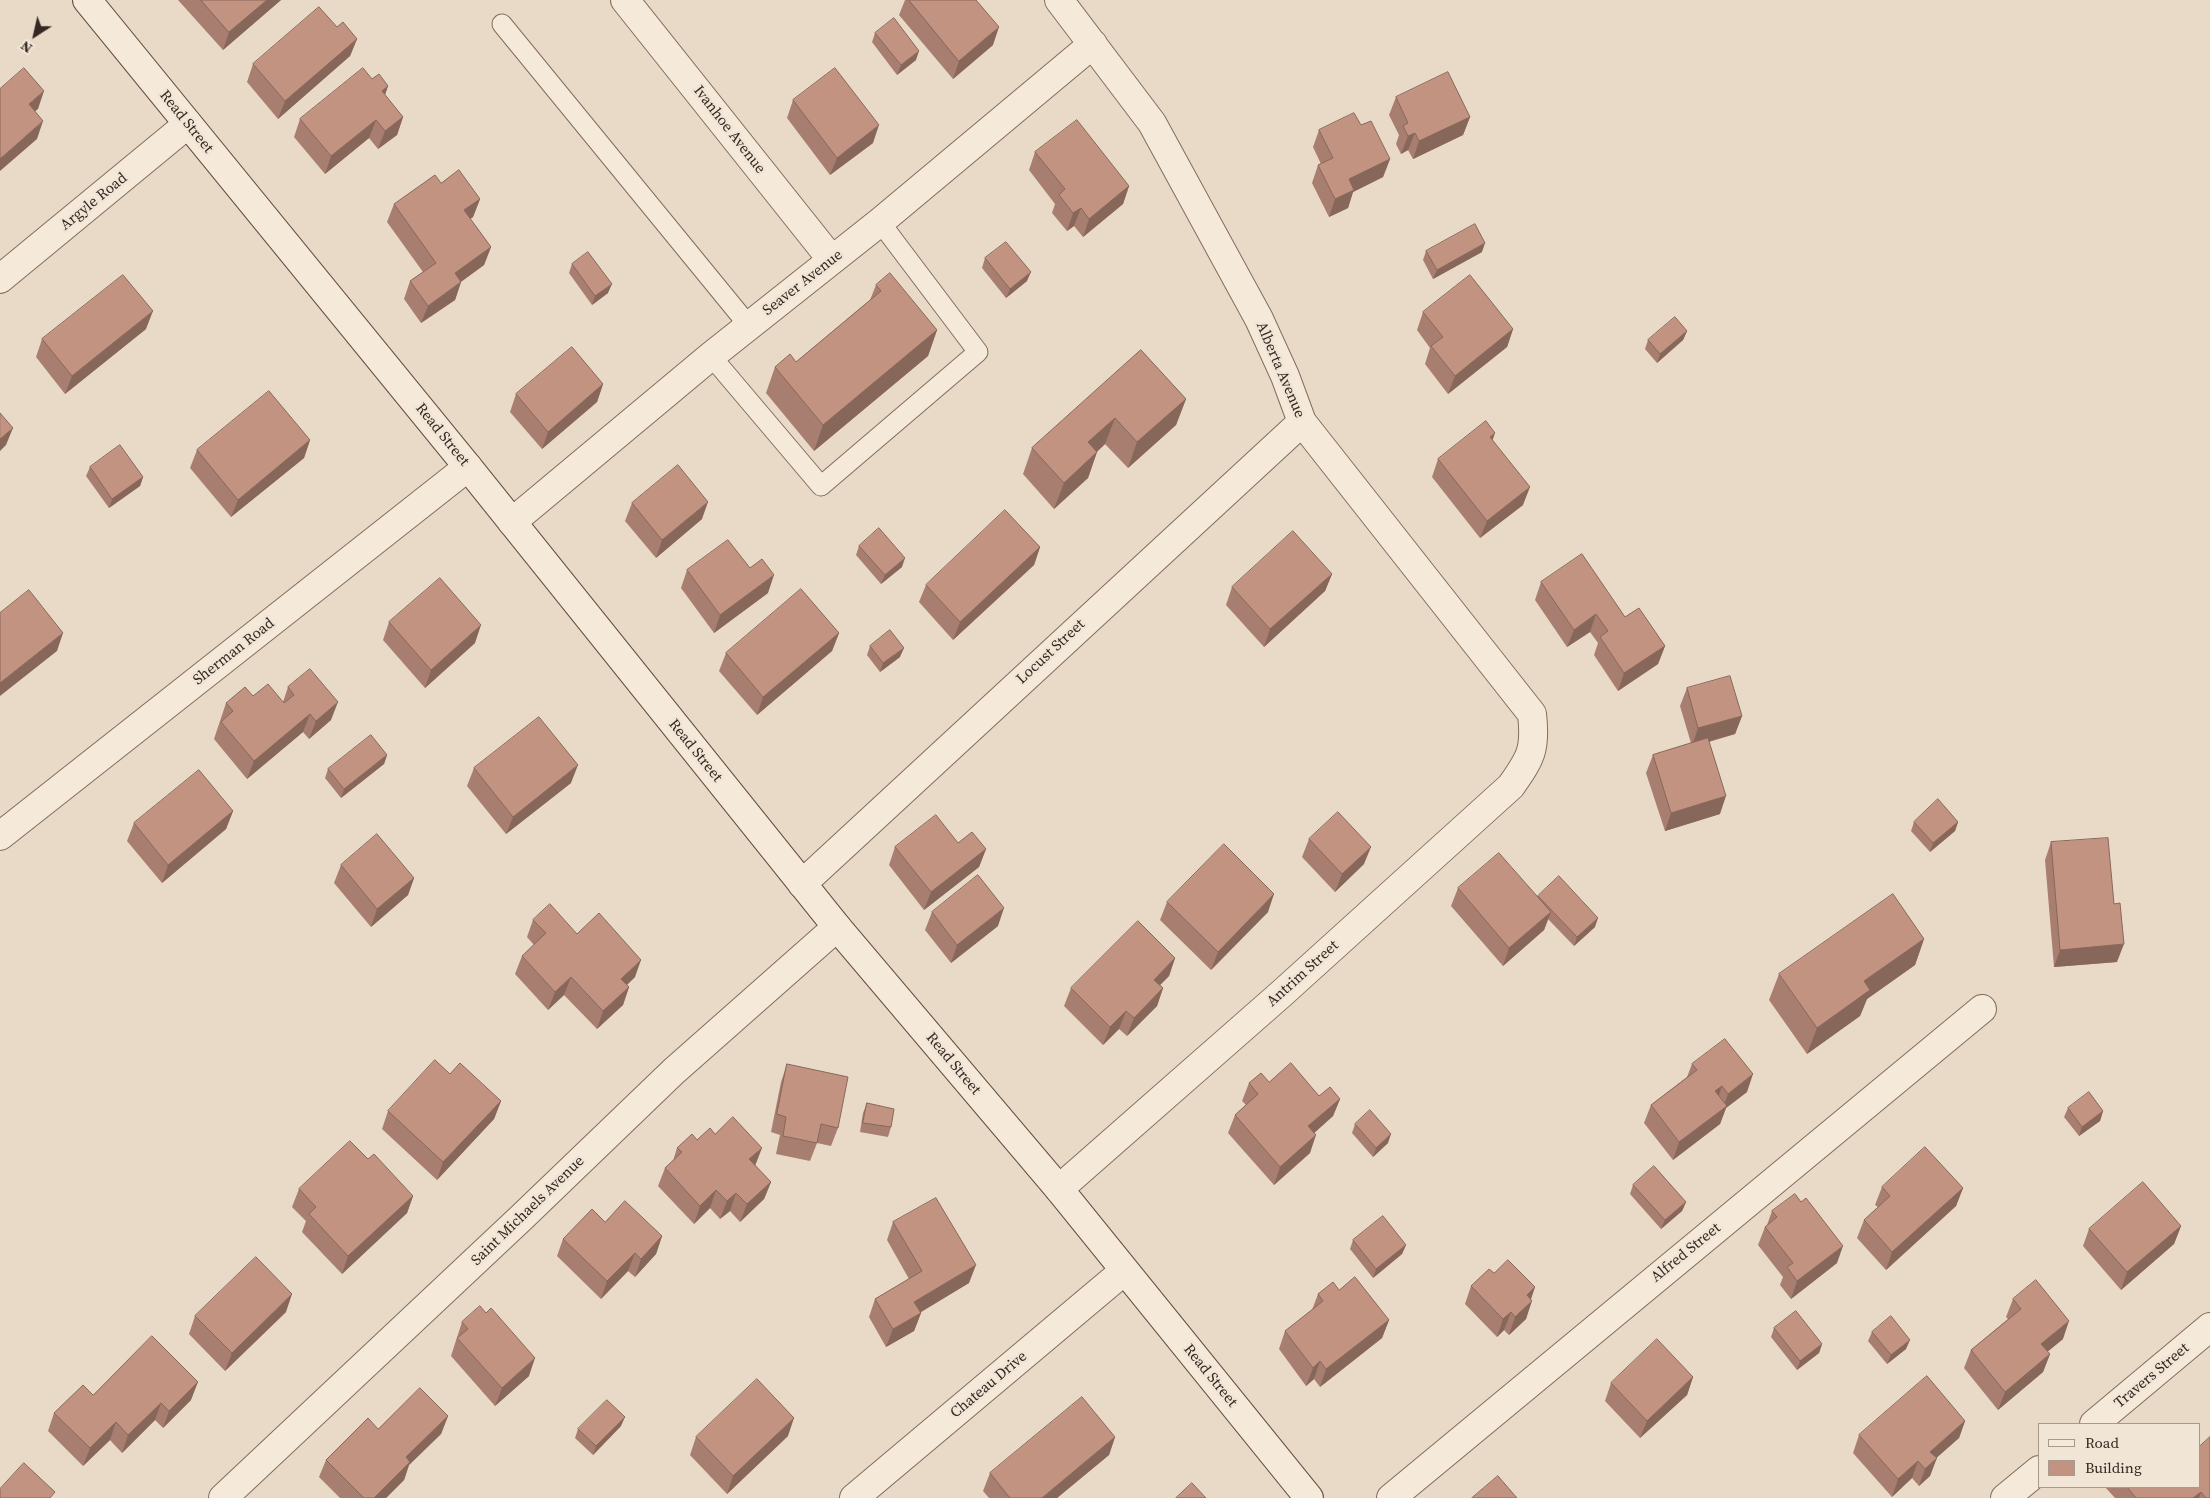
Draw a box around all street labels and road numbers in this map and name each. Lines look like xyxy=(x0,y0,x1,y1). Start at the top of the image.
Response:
street label: Ivanhoe Avenue xyxy=(689,82,769,178)
street label: Read Street xyxy=(155,87,217,157)
street label: Argyle Road xyxy=(57,169,131,235)
street label: Seaver Avenue xyxy=(759,246,847,320)
street label: Alberta Avenue xyxy=(1252,319,1308,421)
street label: Read Street xyxy=(411,400,473,470)
street label: Sherman Road xyxy=(190,615,278,689)
street label: Locust Street xyxy=(1013,616,1089,688)
street label: Read Street xyxy=(664,716,726,786)
street label: Antrim Street xyxy=(1263,937,1343,1011)
street label: Read Street xyxy=(922,1029,984,1099)
street label: Saint Michaels Avenue xyxy=(468,1152,588,1270)
street label: Alfred Street xyxy=(1648,1219,1724,1287)
street label: Travers Street xyxy=(2111,1340,2193,1412)
street label: Read Street xyxy=(1179,1341,1241,1411)
street label: Chateau Drive xyxy=(947,1348,1031,1422)

